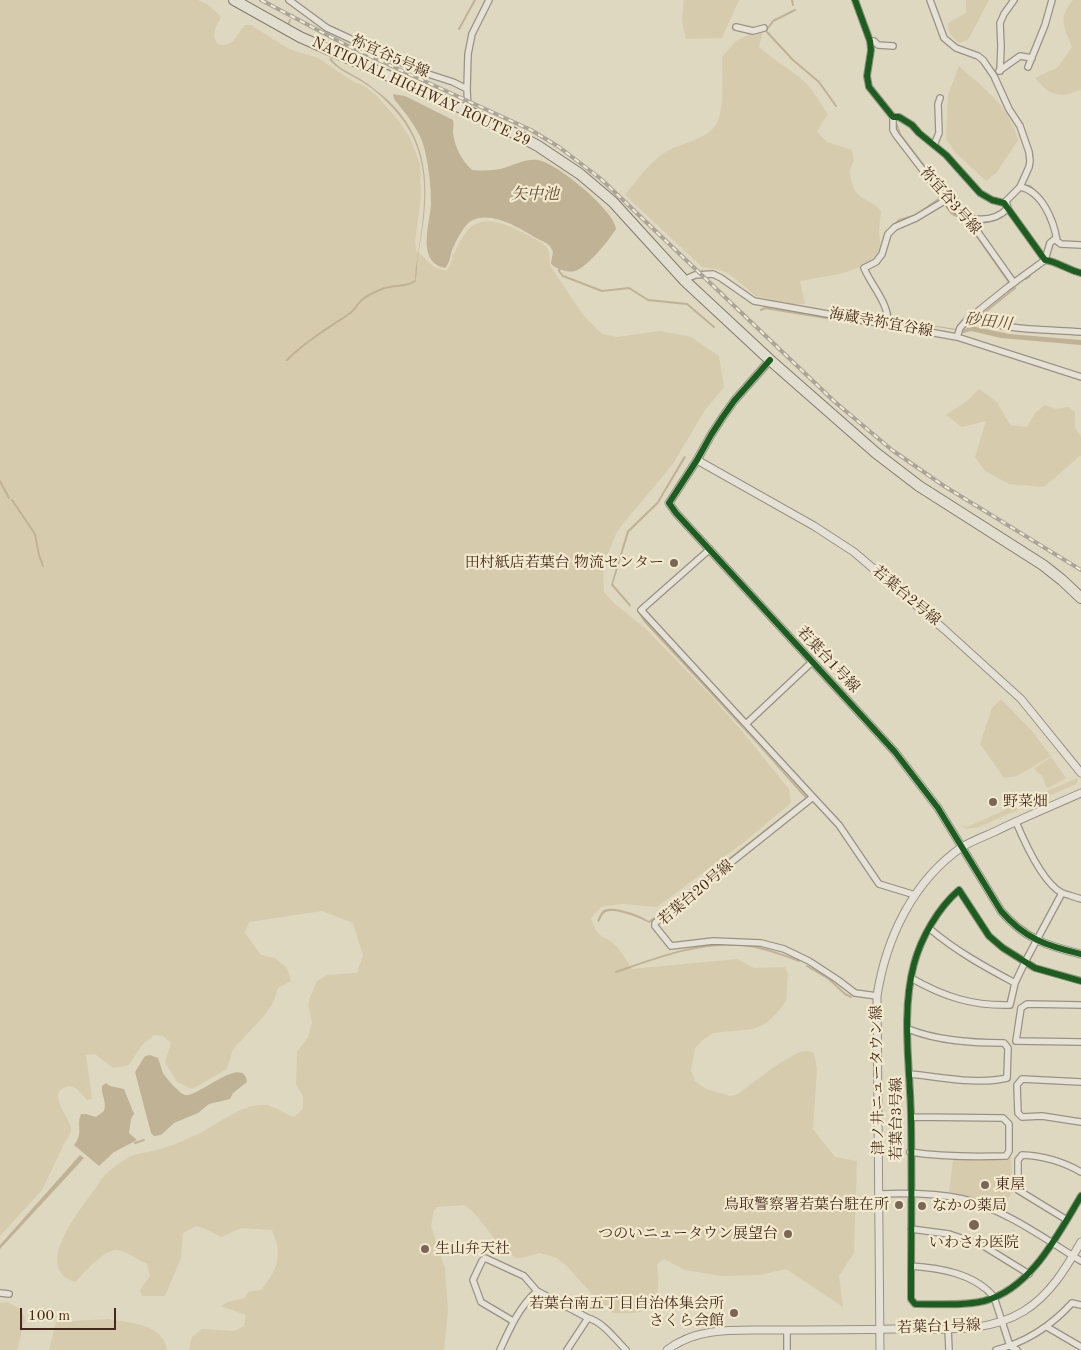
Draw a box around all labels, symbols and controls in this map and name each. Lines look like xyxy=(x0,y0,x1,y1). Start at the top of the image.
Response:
street label: 祢宜谷5号線 xyxy=(348,32,432,82)
street label: NATIONAL HIGHWAY ROUTE 29 xyxy=(309,33,533,151)
street label: 祢宜谷3号線 xyxy=(916,164,984,238)
water label: 矢中池 xyxy=(511,185,559,205)
street label: 海蔵寺祢宜谷線 xyxy=(828,305,934,341)
water label: 砂田川 xyxy=(963,310,1013,334)
place label: 田村紙店若葉台 物流センター xyxy=(465,554,664,572)
marker: 田村紙店若葉台 物流センター xyxy=(668,557,680,569)
street label: 若葉台2号線 xyxy=(868,562,944,630)
street label: 若葉台1号線 xyxy=(793,623,863,697)
place label: 野菜畑 xyxy=(1003,793,1048,811)
marker: 野菜畑 xyxy=(987,796,999,808)
street label: 若葉台20号線 xyxy=(655,856,737,930)
street label: 津ノ井ニュータウン線 xyxy=(868,1005,888,1155)
street label: 若葉台3号線 xyxy=(888,1077,906,1161)
place label: 東屋 xyxy=(995,1176,1025,1194)
marker: 東屋 xyxy=(979,1179,991,1191)
place label: 鳥取警察署若葉台駐在所 xyxy=(724,1196,889,1214)
place label: なかの薬局 xyxy=(932,1197,1007,1215)
marker: 鳥取警察署若葉台駐在所 xyxy=(893,1199,905,1211)
marker: なかの薬局 xyxy=(916,1200,928,1212)
marker: いわさわ医院 xyxy=(967,1218,981,1232)
place label: つのいニュータウン展望台 xyxy=(598,1225,778,1243)
marker: つのいニュータウン展望台 xyxy=(782,1228,794,1240)
place label: いわさわ医院 xyxy=(929,1234,1019,1252)
place label: 生山弁天社 xyxy=(435,1240,510,1258)
marker: 生山弁天社 xyxy=(419,1243,431,1255)
place label: 若葉台南五丁目自治体集会所 さくら会館 xyxy=(529,1295,724,1330)
scale bar xyxy=(22,1298,119,1330)
marker: 若葉台南五丁目自治体集会所 さくら会館 xyxy=(728,1307,740,1319)
text: 100 m xyxy=(28,1309,70,1324)
street label: 若葉台1号線 xyxy=(897,1317,981,1337)

